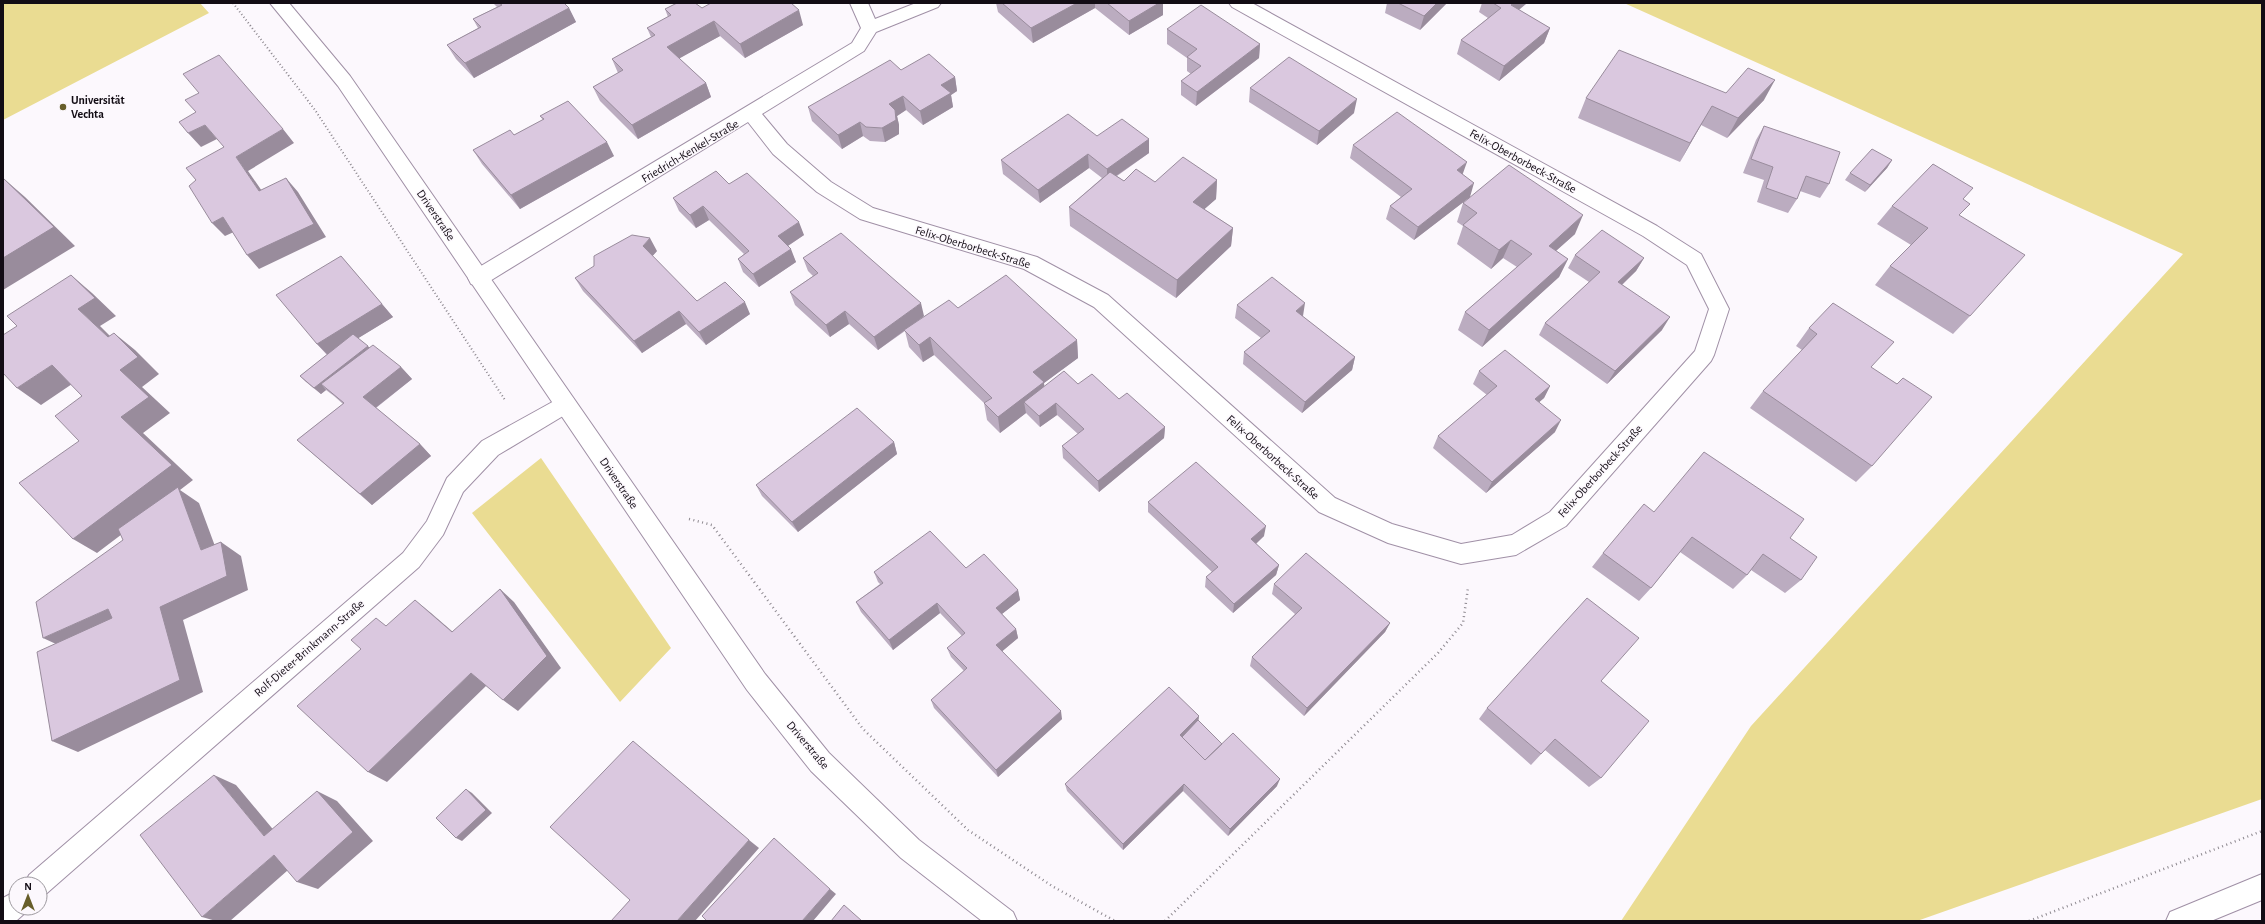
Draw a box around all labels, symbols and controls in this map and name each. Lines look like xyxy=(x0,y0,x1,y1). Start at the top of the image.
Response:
place label: Universität Vechta xyxy=(71,94,125,120)
marker: Universität Vechta xyxy=(58,102,68,112)
street label: Friedrich-Kenkel-Straße xyxy=(639,117,741,185)
street label: Felix-Oberborbeck-Straße xyxy=(1468,127,1578,195)
street label: Driverstraße xyxy=(415,187,457,243)
street label: Felix-Oberborbeck-Straße xyxy=(914,224,1032,270)
street label: Felix-Oberborbeck-Straße xyxy=(1224,412,1322,502)
street label: Felix-Oberborbeck-Straße xyxy=(1555,422,1645,520)
street label: Driverstraße xyxy=(598,455,640,511)
street label: Rolf-Dieter-Brinkmann-Straße xyxy=(252,597,366,699)
street label: Driverstraße xyxy=(785,719,831,771)
north arrow xyxy=(8,876,48,916)
text: N xyxy=(24,881,32,892)

